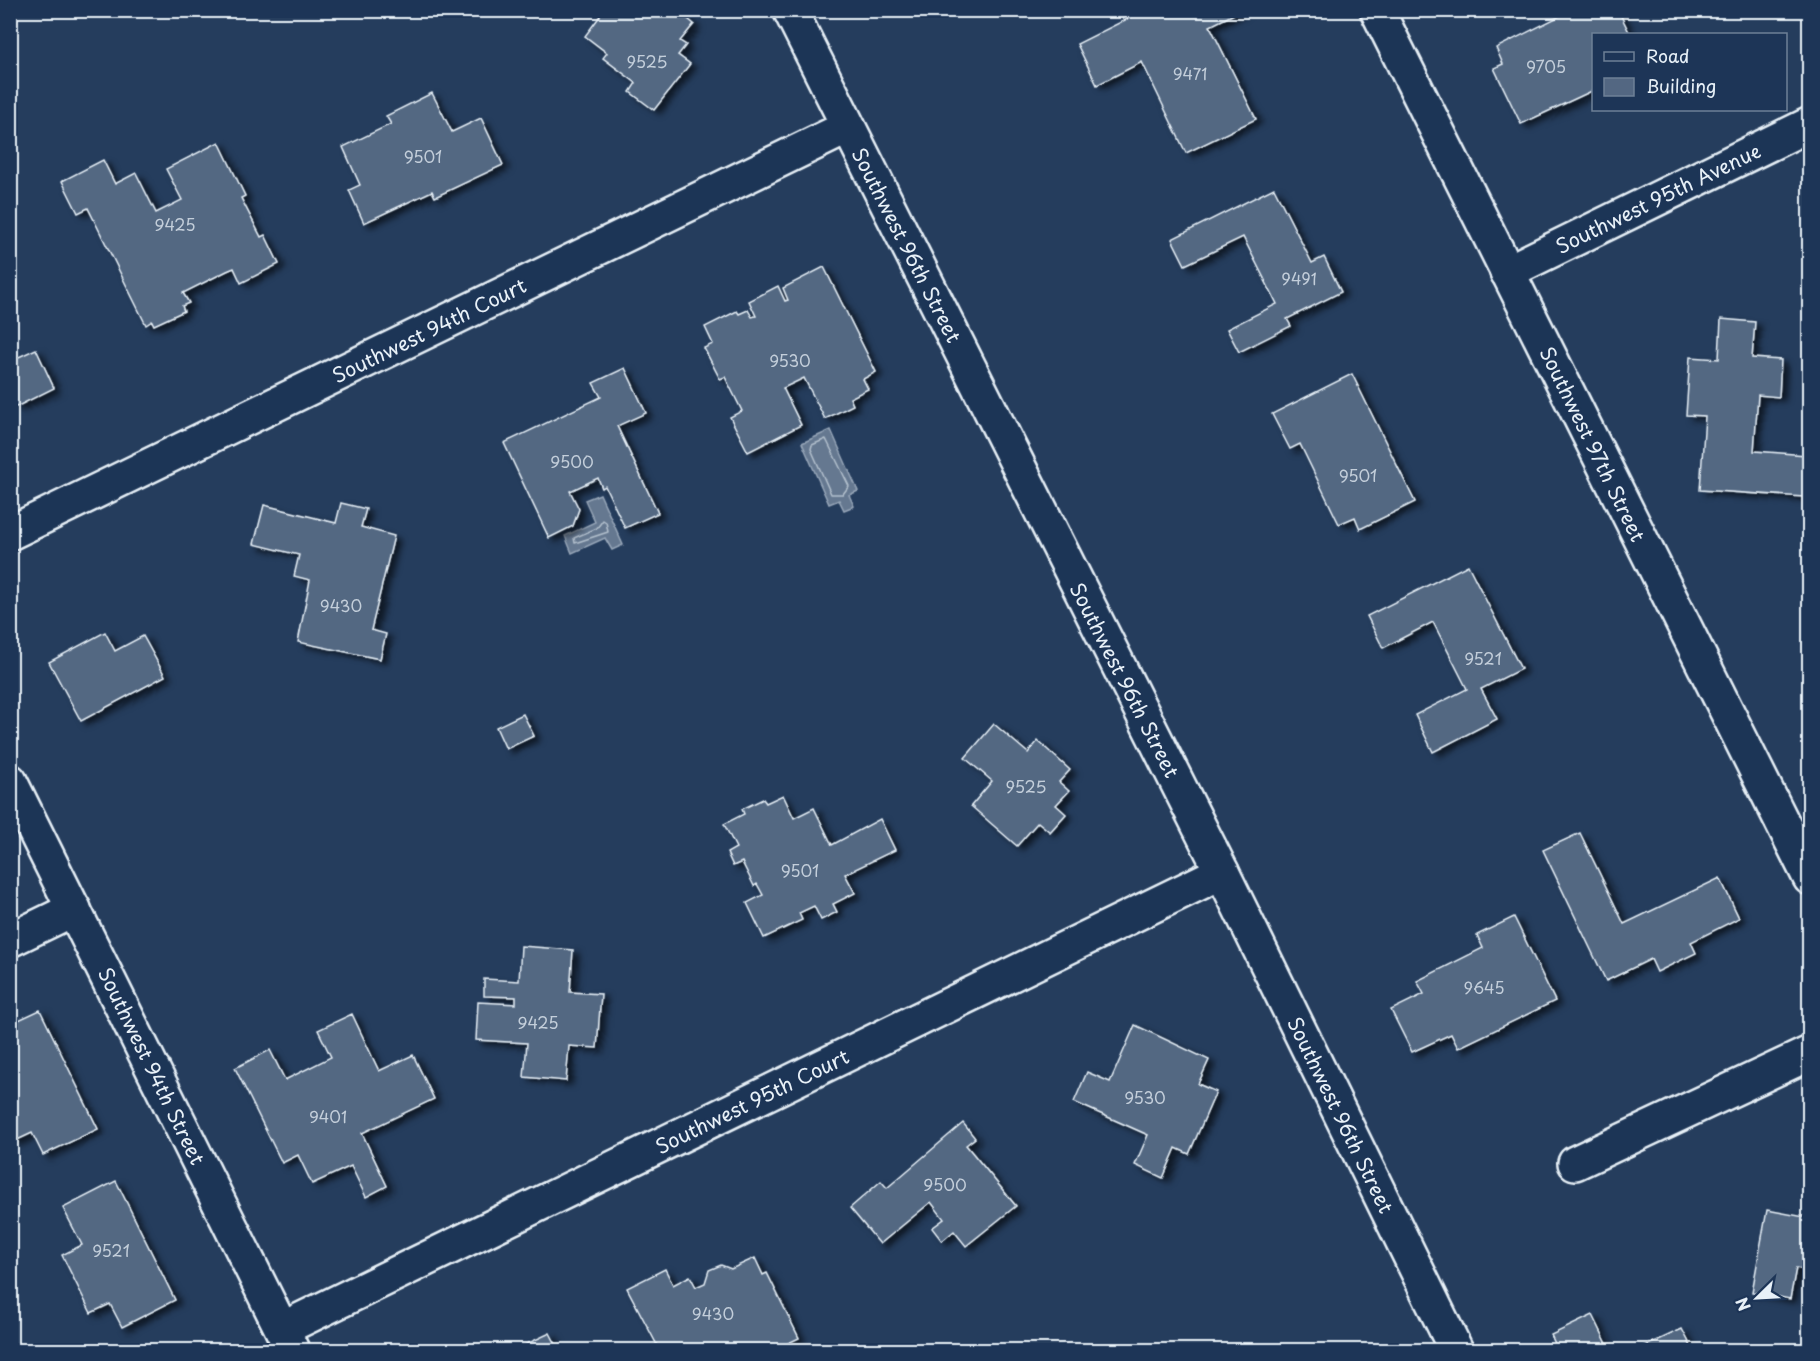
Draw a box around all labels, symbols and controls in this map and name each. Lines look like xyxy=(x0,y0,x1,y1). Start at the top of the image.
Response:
legend xyxy=(1592,33,1787,111)
text: Road xyxy=(1646,42,1690,69)
house number: 9525 xyxy=(626,49,668,73)
house number: 9705 xyxy=(1526,54,1566,78)
house number: 9471 xyxy=(1173,61,1207,85)
text: Building xyxy=(1646,72,1716,99)
street label: Southwest 95th Avenue xyxy=(1550,135,1766,261)
street label: Southwest 96th Street xyxy=(845,142,969,348)
house number: 9501 xyxy=(404,144,442,168)
house number: 9425 xyxy=(154,212,196,236)
house number: 9491 xyxy=(1281,266,1317,290)
street label: Southwest 94th Court xyxy=(327,270,531,390)
street label: Southwest 97th Street xyxy=(1533,341,1653,547)
house number: 9530 xyxy=(769,348,811,372)
house number: 9500 xyxy=(550,449,594,473)
house number: 9501 xyxy=(1339,463,1377,487)
street label: Southwest 96th Street xyxy=(1063,577,1187,783)
house number: 9430 xyxy=(320,593,362,617)
house number: 9521 xyxy=(1464,646,1502,670)
house number: 9525 xyxy=(1005,774,1047,798)
house number: 9501 xyxy=(781,858,819,882)
street label: Southwest 94th Street xyxy=(91,962,213,1170)
house number: 9645 xyxy=(1463,975,1505,999)
house number: 9425 xyxy=(517,1010,559,1034)
street label: Southwest 96th Street xyxy=(1280,1012,1402,1218)
street label: Southwest 95th Court xyxy=(650,1041,854,1161)
house number: 9530 xyxy=(1124,1085,1166,1109)
house number: 9401 xyxy=(309,1104,347,1128)
house number: 9500 xyxy=(923,1172,967,1196)
house number: 9521 xyxy=(92,1238,130,1262)
north arrow xyxy=(1727,1268,1787,1328)
text: N xyxy=(1729,1294,1756,1315)
house number: 9430 xyxy=(692,1301,734,1325)

